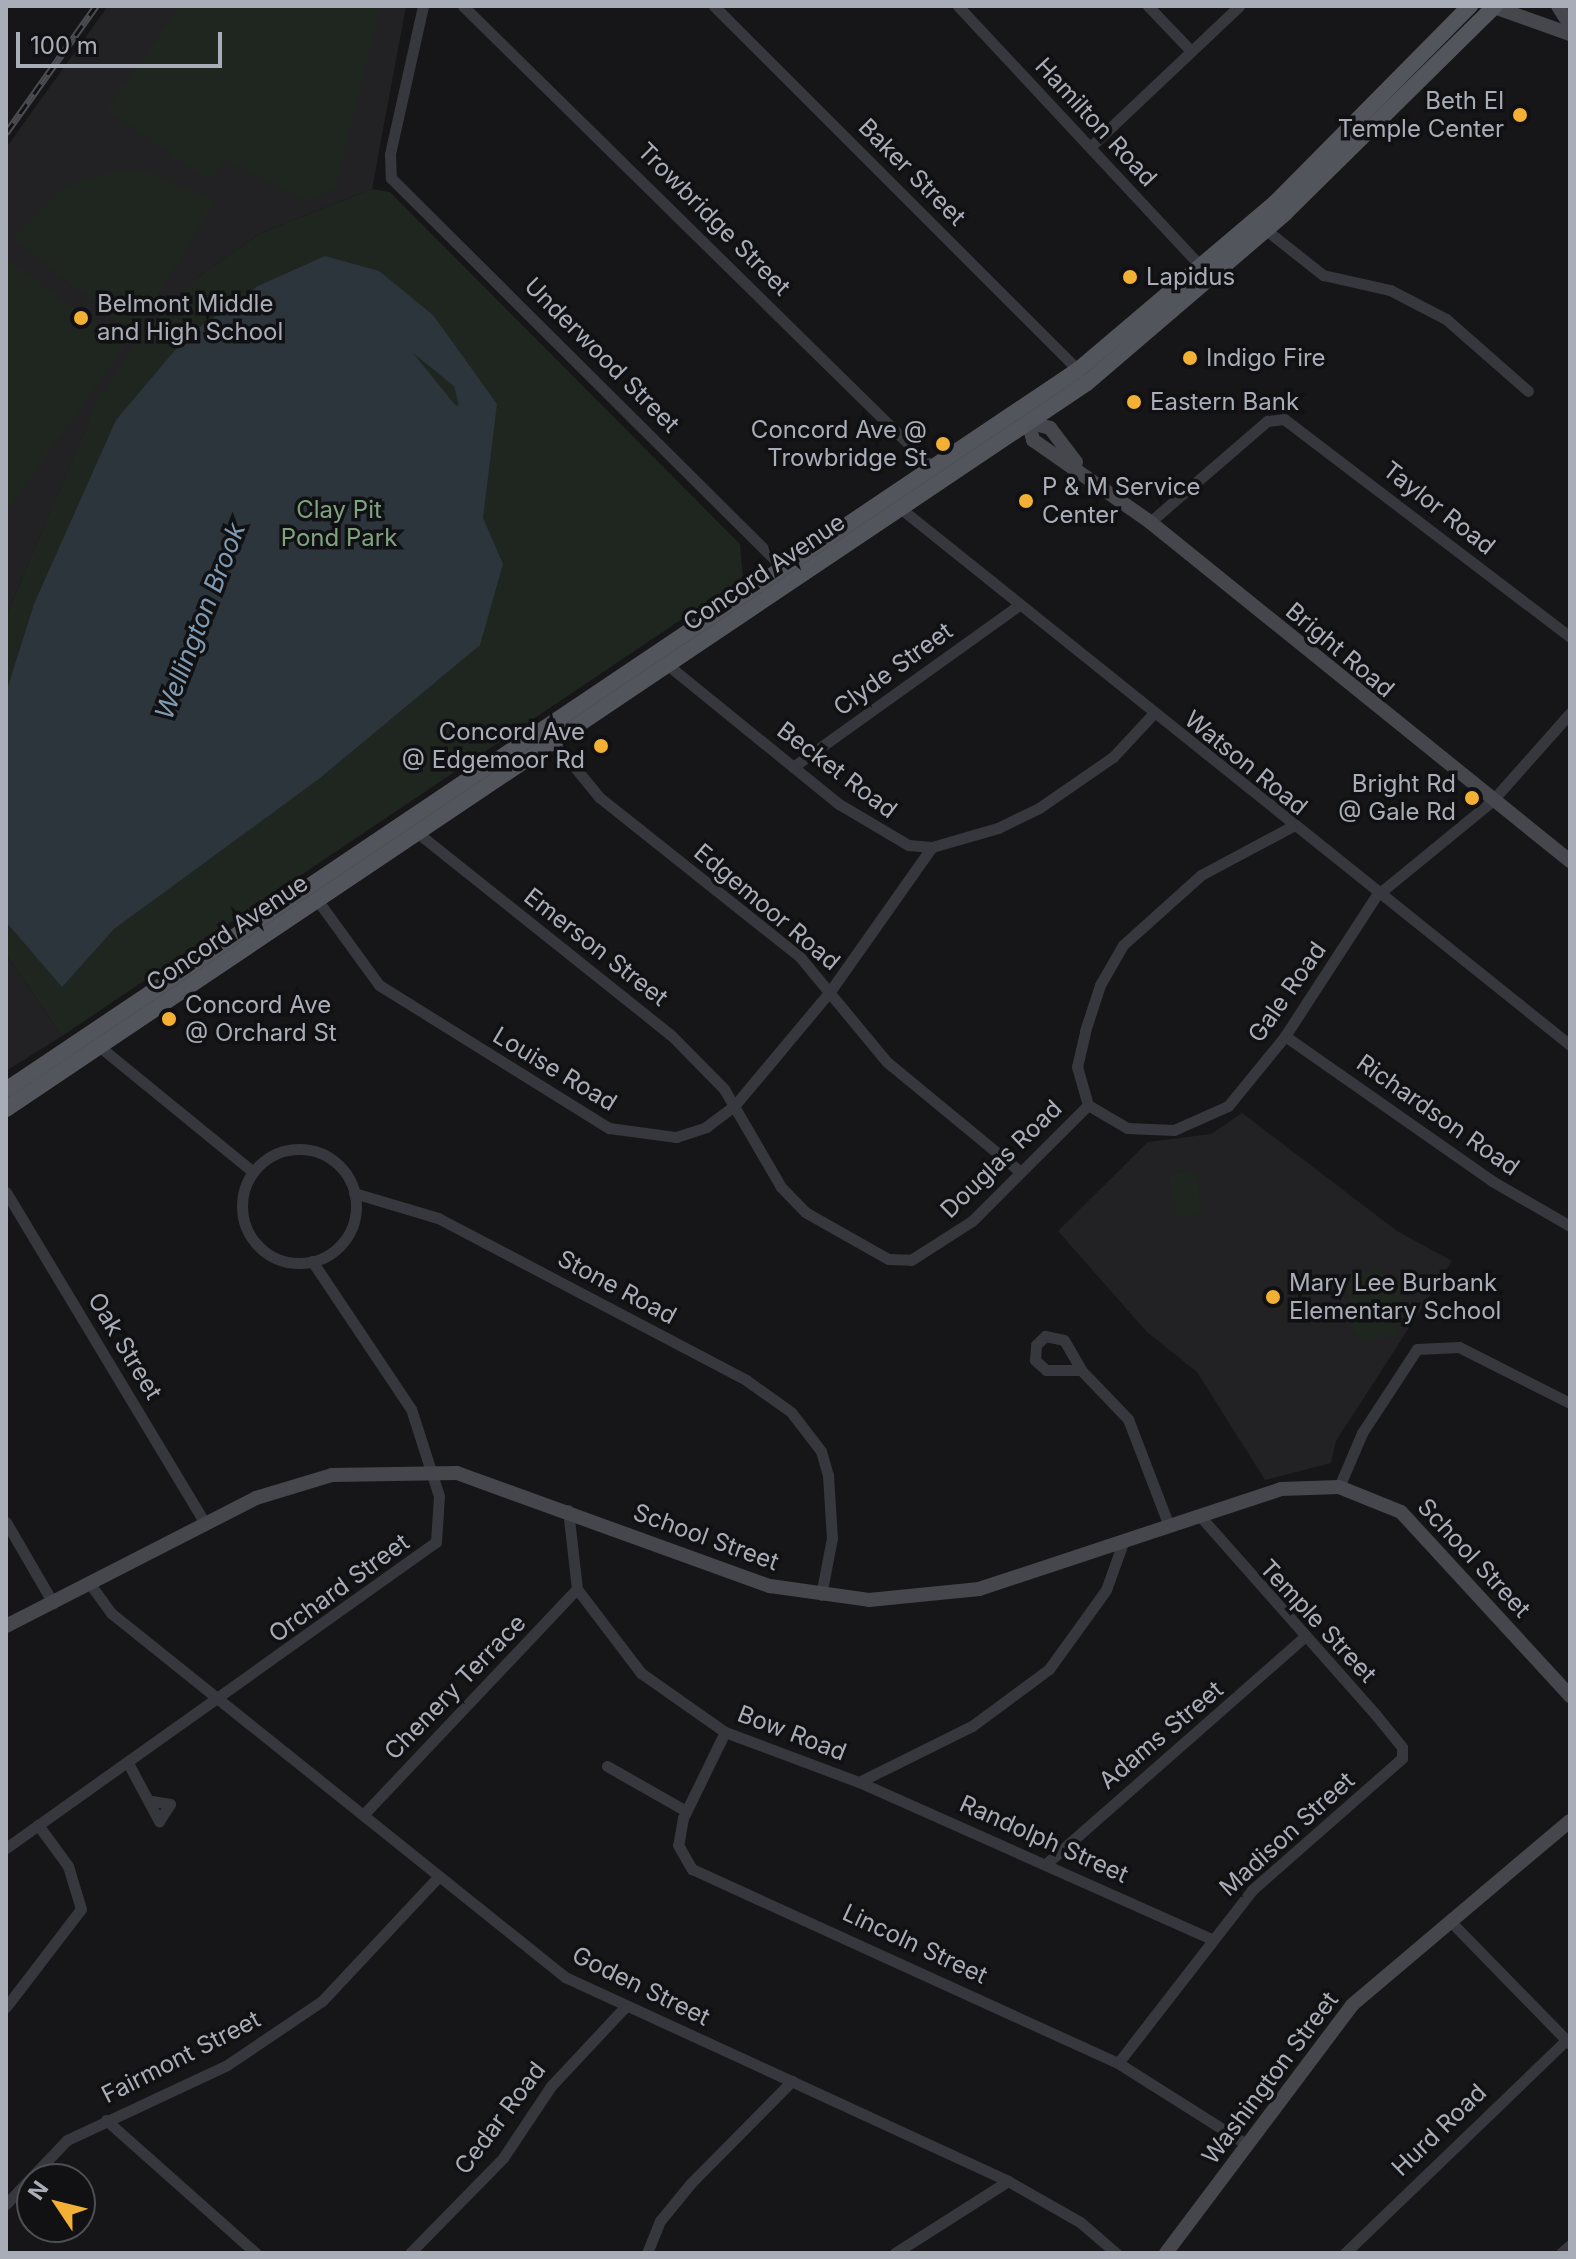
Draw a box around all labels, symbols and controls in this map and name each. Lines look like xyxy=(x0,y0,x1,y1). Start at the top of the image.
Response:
scale bar xyxy=(20,16,226,66)
text: 100 m xyxy=(30,31,98,60)
street label: Hamilton Road xyxy=(1029,52,1163,192)
place label: Beth El Temple Center xyxy=(1338,87,1504,143)
marker: Beth El Temple Center xyxy=(1511,106,1529,124)
street label: Baker Street xyxy=(853,113,971,231)
street label: Trowbridge Street xyxy=(632,137,796,301)
place label: Lapidus xyxy=(1146,263,1235,291)
marker: Lapidus xyxy=(1121,268,1139,286)
street label: Underwood Street xyxy=(519,272,685,438)
place label: Belmont Middle and High School xyxy=(97,290,283,346)
marker: Belmont Middle and High School xyxy=(72,309,90,327)
place label: Indigo Fire xyxy=(1206,344,1326,372)
marker: Indigo Fire xyxy=(1181,349,1199,367)
place label: Eastern Bank xyxy=(1150,388,1299,416)
marker: Eastern Bank xyxy=(1125,393,1143,411)
place label: Concord Ave @ Trowbridge St xyxy=(751,416,927,472)
marker: Concord Ave @ Trowbridge St xyxy=(934,435,952,453)
street label: Taylor Road xyxy=(1377,455,1501,561)
place label: P & M Service Center xyxy=(1042,473,1201,529)
marker: P & M Service Center xyxy=(1017,492,1035,510)
park label: Clay Pit Pond Park xyxy=(281,496,397,552)
street label: Concord Avenue xyxy=(678,507,850,637)
water label: Wellington Brook xyxy=(148,518,252,724)
street label: Bright Road xyxy=(1280,596,1400,704)
street label: Clyde Street xyxy=(828,616,958,722)
street label: Watson Road xyxy=(1179,705,1313,821)
street label: Becket Road xyxy=(771,716,903,824)
place label: Concord Ave @ Edgemoor Rd xyxy=(402,718,585,774)
marker: Concord Ave @ Edgemoor Rd xyxy=(592,737,610,755)
place label: Bright Rd @ Gale Rd xyxy=(1338,770,1456,826)
marker: Bright Rd @ Gale Rd xyxy=(1463,789,1481,807)
street label: Edgemoor Road xyxy=(688,838,846,976)
street label: Concord Avenue xyxy=(141,868,313,998)
street label: Emerson Street xyxy=(519,882,673,1012)
street label: Gale Road xyxy=(1242,936,1332,1048)
place label: Concord Ave @ Orchard St xyxy=(185,991,337,1047)
marker: Concord Ave @ Orchard St xyxy=(160,1010,178,1028)
street label: Louise Road xyxy=(488,1021,622,1117)
street label: Richardson Road xyxy=(1351,1048,1525,1182)
street label: Douglas Road xyxy=(934,1094,1068,1224)
street label: Stone Road xyxy=(553,1244,681,1330)
place label: Mary Lee Burbank Elementary School xyxy=(1289,1269,1501,1325)
street label: Oak Street xyxy=(82,1287,168,1405)
marker: Mary Lee Burbank Elementary School xyxy=(1264,1288,1282,1306)
street label: School Street xyxy=(1412,1492,1536,1624)
street label: School Street xyxy=(629,1497,783,1577)
street label: Orchard Street xyxy=(263,1528,415,1648)
street label: Temple Street xyxy=(1254,1554,1382,1688)
street label: Chenery Terrace xyxy=(378,1608,532,1766)
street label: Adams Street xyxy=(1093,1675,1229,1795)
street label: Bow Road xyxy=(734,1699,850,1767)
street label: Madison Street xyxy=(1214,1766,1360,1902)
street label: Randolph Street xyxy=(955,1789,1133,1889)
street label: Lincoln Street xyxy=(838,1898,992,1990)
street label: Goden Street xyxy=(567,1940,715,2032)
street label: Washington Street xyxy=(1196,1986,1344,2170)
street label: Fairmont Street xyxy=(97,2005,265,2109)
street label: Cedar Road xyxy=(448,2056,552,2180)
street label: Hurd Road xyxy=(1386,2078,1492,2182)
north arrow xyxy=(16,2163,96,2243)
text: N xyxy=(23,2176,53,2205)

